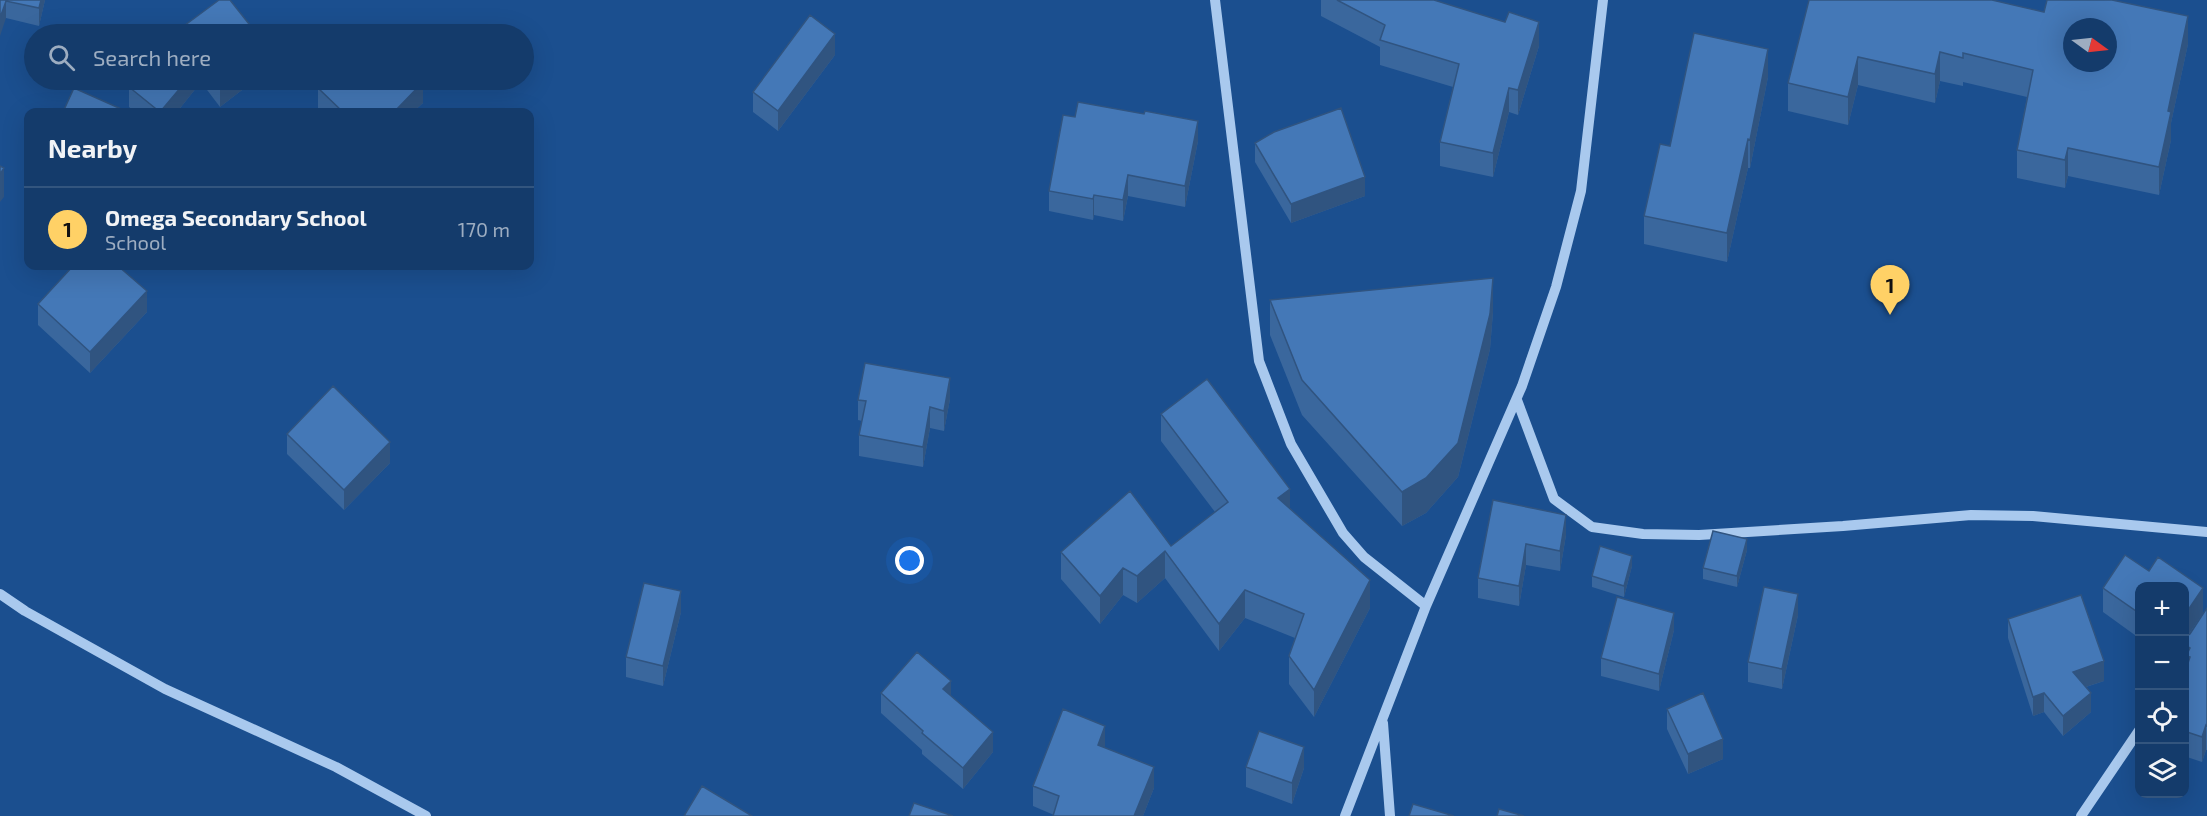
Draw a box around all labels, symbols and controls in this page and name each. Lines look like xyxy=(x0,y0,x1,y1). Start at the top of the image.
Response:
north arrow xyxy=(2063,18,2117,72)
search box xyxy=(24,24,534,90)
icon: search xyxy=(45,41,78,74)
text: Search here xyxy=(93,44,211,70)
text: Nearby xyxy=(48,132,137,163)
text: Omega Secondary School xyxy=(105,204,367,230)
text: 1 xyxy=(63,217,72,241)
text: 170 m xyxy=(458,217,510,241)
text: School xyxy=(105,230,166,254)
pin: 1 xyxy=(1870,266,1910,315)
your location xyxy=(895,546,924,575)
map controls xyxy=(2135,582,2189,798)
button: + xyxy=(2135,582,2189,636)
button: − xyxy=(2135,636,2189,690)
button: locate xyxy=(2135,690,2189,744)
button: layers xyxy=(2135,744,2189,798)

